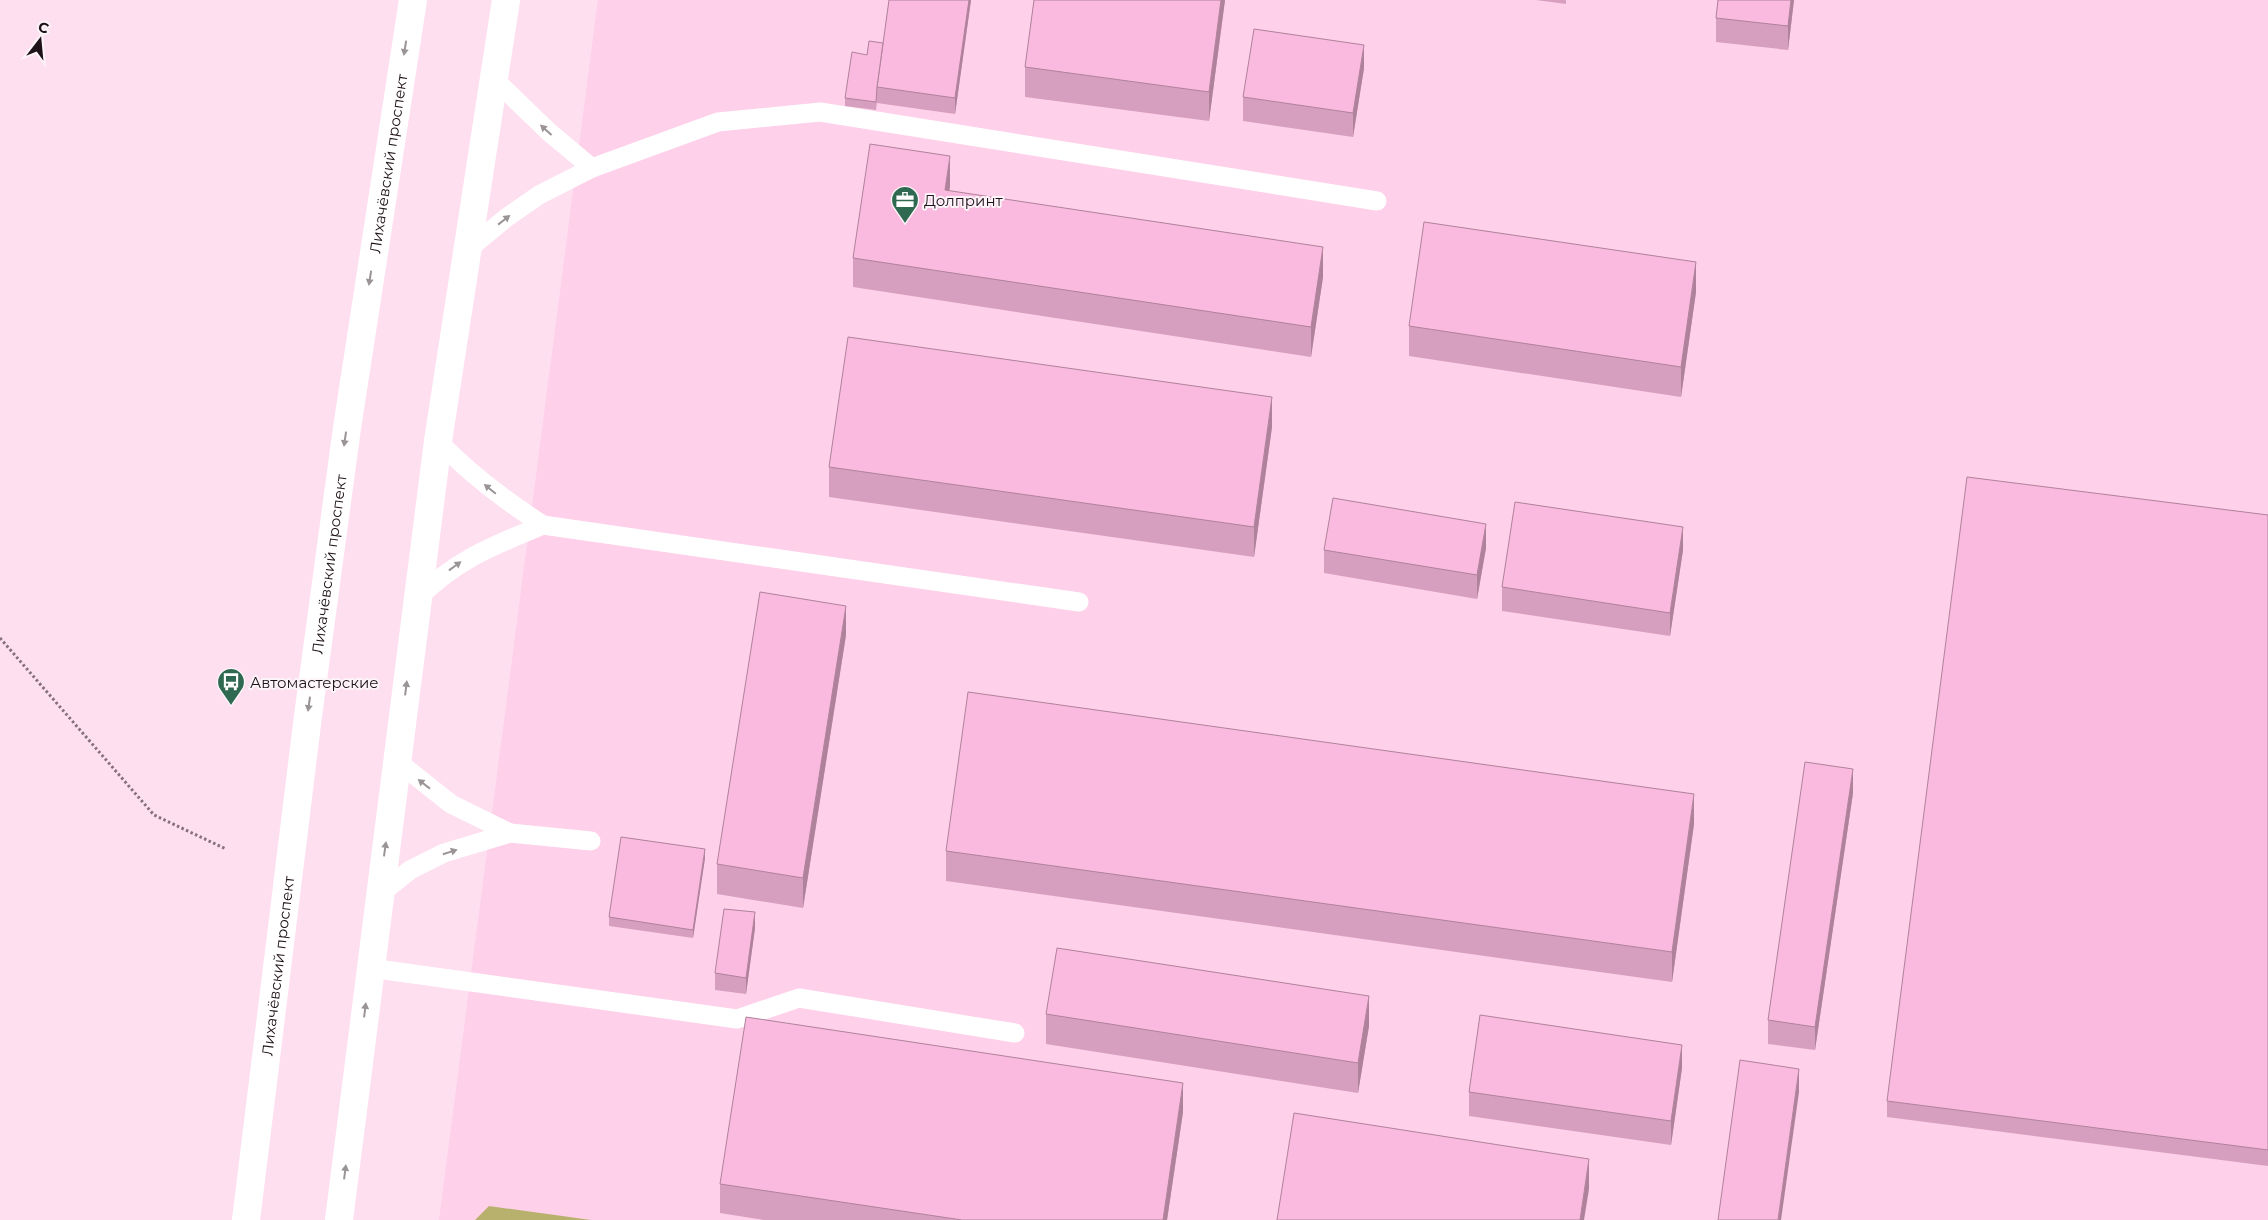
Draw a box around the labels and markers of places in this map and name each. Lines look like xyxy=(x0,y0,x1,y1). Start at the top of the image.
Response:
office icon: Долпринт xyxy=(890,185,920,224)
place label: Долпринт xyxy=(924,191,1004,210)
bus stop icon: Автомастерские xyxy=(216,667,246,706)
place label: Автомастерские xyxy=(250,673,379,692)

